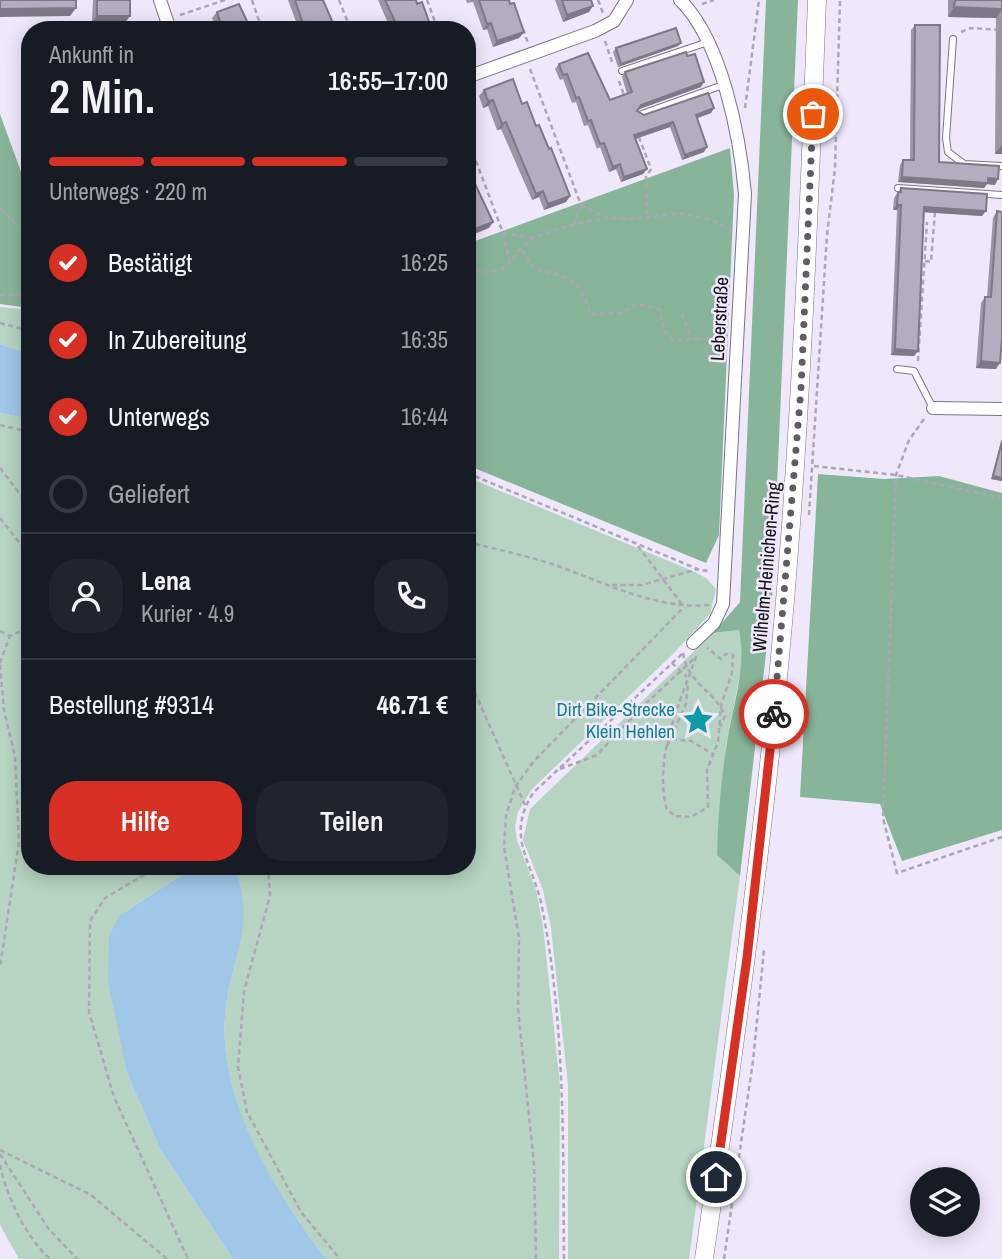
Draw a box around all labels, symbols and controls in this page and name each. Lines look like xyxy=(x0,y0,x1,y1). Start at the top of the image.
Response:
text: Ankunft in xyxy=(49,39,134,70)
text: 16:55–17:00 xyxy=(328,63,448,98)
text: 2 Min. xyxy=(49,65,155,127)
pin xyxy=(783,84,843,144)
icon: bag xyxy=(794,95,832,133)
text: Unterwegs · 220 m xyxy=(49,176,207,207)
icon: check xyxy=(49,244,87,282)
text: Bestätigt xyxy=(108,245,192,280)
text: 16:25 xyxy=(401,247,448,278)
street label: Leberstraße xyxy=(704,276,734,362)
icon: check xyxy=(49,321,87,359)
text: In Zubereitung xyxy=(108,322,247,357)
text: 16:35 xyxy=(401,324,448,355)
icon: check xyxy=(49,398,87,436)
text: Unterwegs xyxy=(108,399,210,434)
text: 16:44 xyxy=(401,401,448,432)
text: Geliefert xyxy=(108,476,190,511)
street label: Wilhelm-Heinichen-Ring xyxy=(746,481,786,653)
button: person xyxy=(49,559,123,633)
button: phone xyxy=(374,559,448,633)
text: Lena xyxy=(141,563,191,598)
text: Kurier · 4.9 xyxy=(141,598,234,629)
courier xyxy=(739,679,809,749)
text: Bestellung #9314 xyxy=(49,687,214,722)
text: 46.71 € xyxy=(377,687,448,722)
icon: bike xyxy=(755,695,793,733)
place label: Dirt Bike-Strecke Klein Hehlen xyxy=(556,696,675,744)
place icon: Dirt Bike-Strecke Klein Hehlen xyxy=(681,703,715,737)
button: Hilfe xyxy=(49,781,242,861)
button: Teilen xyxy=(256,781,448,861)
pin xyxy=(686,1147,746,1207)
icon: home xyxy=(697,1158,735,1196)
map controls xyxy=(910,1167,980,1237)
button: layers xyxy=(910,1167,980,1237)

